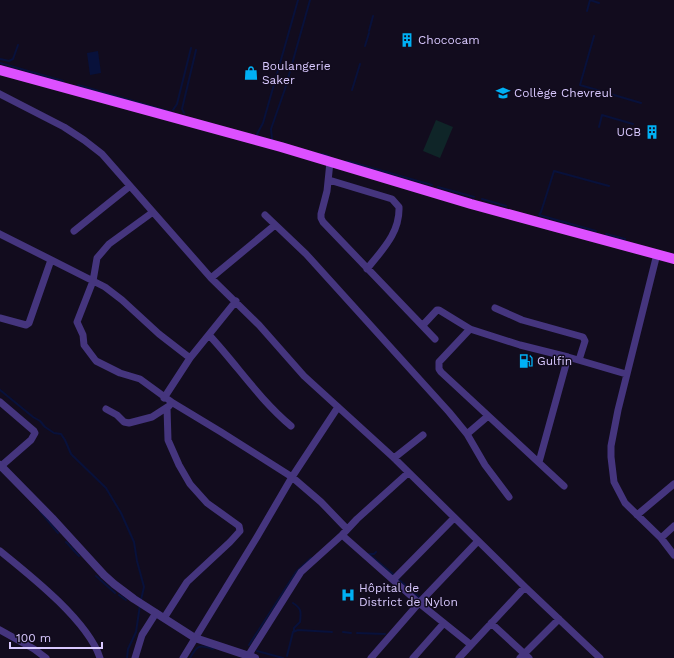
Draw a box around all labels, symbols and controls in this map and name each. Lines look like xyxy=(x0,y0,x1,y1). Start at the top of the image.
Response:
building icon: Chococam xyxy=(399,32,415,48)
place label: Chococam xyxy=(418,33,480,47)
place label: Boulangerie Saker xyxy=(262,59,331,87)
shop icon: Boulangerie Saker xyxy=(243,65,259,81)
school or university icon: Collège Chevreul xyxy=(495,85,511,101)
place label: Collège Chevreul xyxy=(514,86,613,100)
building icon: UCB xyxy=(644,124,660,140)
place label: UCB xyxy=(616,125,641,139)
fuel station icon: Gulfin xyxy=(518,353,534,369)
place label: Gulfin xyxy=(537,354,572,368)
place label: Hôpital de District de Nylon xyxy=(359,581,458,609)
hospital icon: Hôpital de District de Nylon xyxy=(340,587,356,603)
scale bar xyxy=(10,624,102,650)
text: 100 m xyxy=(16,631,51,645)

